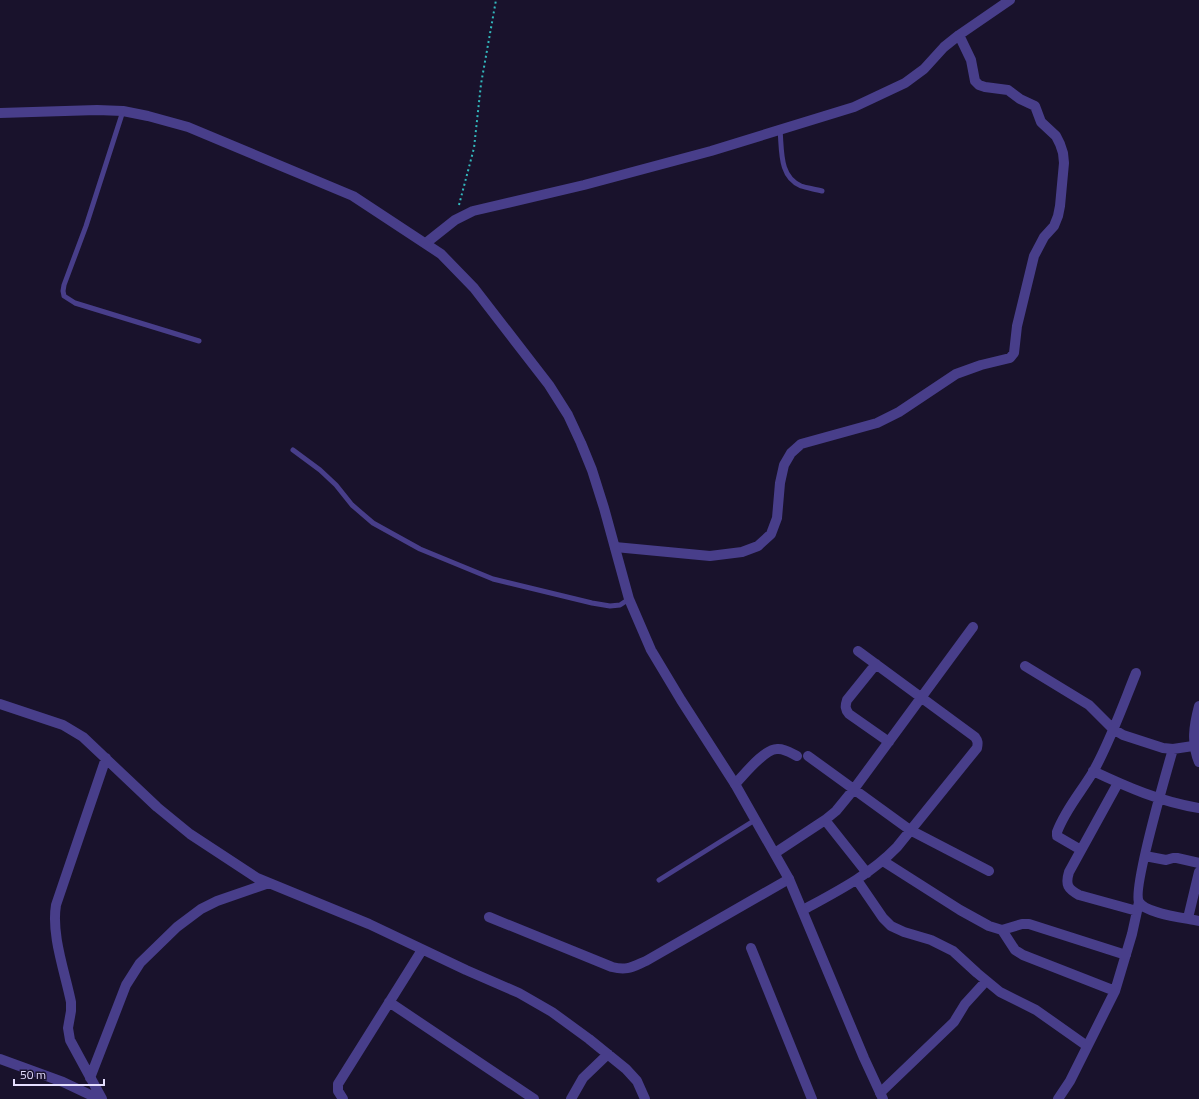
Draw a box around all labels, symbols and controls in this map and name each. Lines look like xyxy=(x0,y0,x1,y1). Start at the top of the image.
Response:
scale bar xyxy=(14,1061,104,1087)
text: 50 m xyxy=(20,1065,46,1084)

